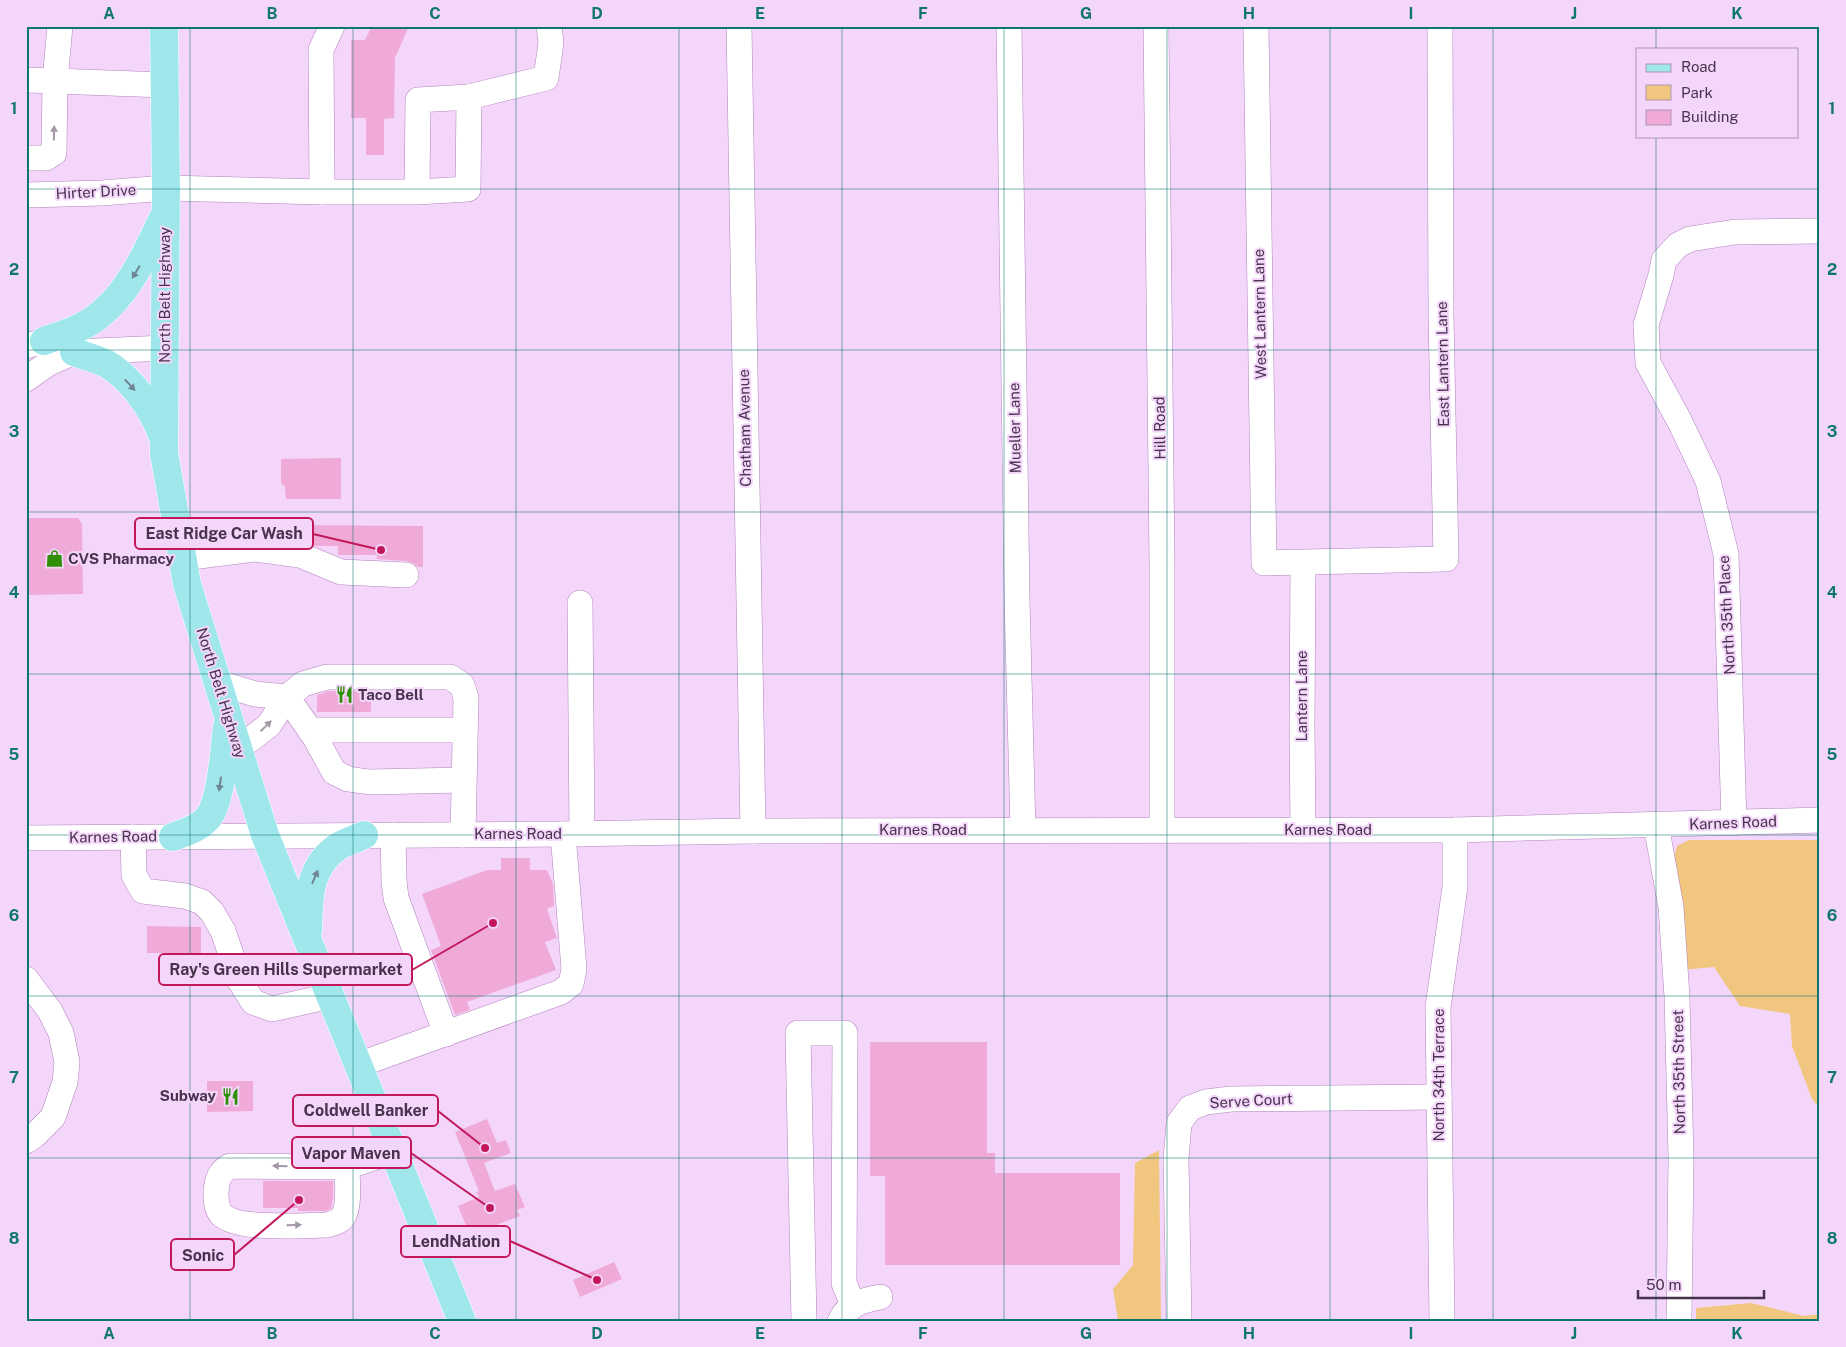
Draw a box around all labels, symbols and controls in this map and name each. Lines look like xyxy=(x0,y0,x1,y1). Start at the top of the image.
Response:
text: A xyxy=(103,4,115,23)
text: B xyxy=(267,4,278,23)
text: C xyxy=(429,4,441,23)
text: D xyxy=(591,4,603,23)
text: E xyxy=(755,4,765,23)
text: F xyxy=(918,4,928,23)
text: G xyxy=(1080,4,1092,23)
text: H xyxy=(1243,4,1255,23)
text: I xyxy=(1409,4,1413,23)
text: J xyxy=(1571,4,1577,23)
text: K xyxy=(1731,4,1743,23)
legend xyxy=(1636,48,1798,138)
text: Road xyxy=(1681,58,1717,75)
text: Park xyxy=(1681,84,1713,101)
text: 1 xyxy=(11,99,17,118)
text: 1 xyxy=(1829,99,1835,118)
text: Building xyxy=(1681,108,1739,125)
one-way arrow xyxy=(50,125,58,141)
street label: Hirter Drive xyxy=(55,181,137,202)
street label: North Belt Highway xyxy=(156,227,173,363)
street label: West Lantern Lane xyxy=(1250,249,1269,379)
text: 2 xyxy=(9,260,19,279)
text: 2 xyxy=(1827,260,1837,279)
one-way arrow xyxy=(131,265,140,278)
street label: East Lantern Lane xyxy=(1433,301,1452,427)
street label: Chatham Avenue xyxy=(735,369,754,487)
one-way arrow xyxy=(124,379,136,391)
street label: Mueller Lane xyxy=(1005,382,1024,474)
street label: Hill Road xyxy=(1150,396,1169,460)
text: 3 xyxy=(9,422,19,441)
text: 3 xyxy=(1827,422,1837,441)
callout: East Ridge Car Wash xyxy=(135,518,313,549)
text: East Ridge Car Wash xyxy=(145,524,303,543)
shop icon: CVS Pharmacy xyxy=(44,549,64,569)
place label: CVS Pharmacy xyxy=(68,550,175,567)
street label: North 35th Place xyxy=(1715,555,1738,675)
text: 4 xyxy=(9,583,20,602)
text: 4 xyxy=(1827,583,1838,602)
street label: North Belt Highway xyxy=(193,625,249,760)
street label: Lantern Lane xyxy=(1293,650,1310,742)
restaurant icon: Taco Bell xyxy=(334,685,354,705)
place label: Taco Bell xyxy=(358,686,424,703)
one-way arrow xyxy=(260,720,272,732)
text: 5 xyxy=(9,745,20,764)
text: 5 xyxy=(1827,745,1838,764)
one-way arrow xyxy=(215,776,223,792)
street label: Karnes Road xyxy=(1689,812,1777,833)
street label: Karnes Road xyxy=(879,821,967,838)
street label: Karnes Road xyxy=(1284,821,1372,838)
street label: Karnes Road xyxy=(474,825,562,842)
street label: Karnes Road xyxy=(69,827,157,846)
one-way arrow xyxy=(311,870,319,884)
text: 6 xyxy=(9,906,19,925)
text: 6 xyxy=(1827,906,1837,925)
callout: Ray's Green Hills Supermarket xyxy=(159,954,412,985)
text: Ray's Green Hills Supermarket xyxy=(169,960,403,979)
street label: North 34th Terrace xyxy=(1430,1008,1447,1142)
street label: North 35th Street xyxy=(1669,1009,1688,1134)
text: 7 xyxy=(9,1068,19,1087)
text: 7 xyxy=(1827,1068,1837,1087)
restaurant icon: Subway xyxy=(220,1086,240,1106)
place label: Subway xyxy=(160,1087,217,1104)
street label: Serve Court xyxy=(1209,1090,1293,1111)
callout: Coldwell Banker xyxy=(293,1095,438,1126)
text: Coldwell Banker xyxy=(304,1101,429,1120)
callout: Vapor Maven xyxy=(292,1137,411,1168)
text: Vapor Maven xyxy=(302,1144,400,1163)
one-way arrow xyxy=(272,1162,288,1170)
one-way arrow xyxy=(286,1221,302,1229)
callout: LendNation xyxy=(401,1226,510,1257)
text: 8 xyxy=(9,1229,20,1248)
text: 8 xyxy=(1827,1229,1838,1248)
text: LendNation xyxy=(412,1232,500,1251)
callout: Sonic xyxy=(171,1239,234,1270)
text: Sonic xyxy=(182,1246,225,1265)
scale bar xyxy=(1638,1267,1765,1299)
text: 50 m xyxy=(1646,1276,1681,1293)
text: A xyxy=(103,1324,115,1343)
text: B xyxy=(267,1324,278,1343)
text: C xyxy=(429,1324,441,1343)
text: D xyxy=(591,1324,603,1343)
text: E xyxy=(755,1324,765,1343)
text: F xyxy=(918,1324,928,1343)
text: G xyxy=(1080,1324,1092,1343)
text: H xyxy=(1243,1324,1255,1343)
text: I xyxy=(1409,1324,1413,1343)
text: J xyxy=(1571,1324,1577,1343)
text: K xyxy=(1731,1324,1743,1343)

